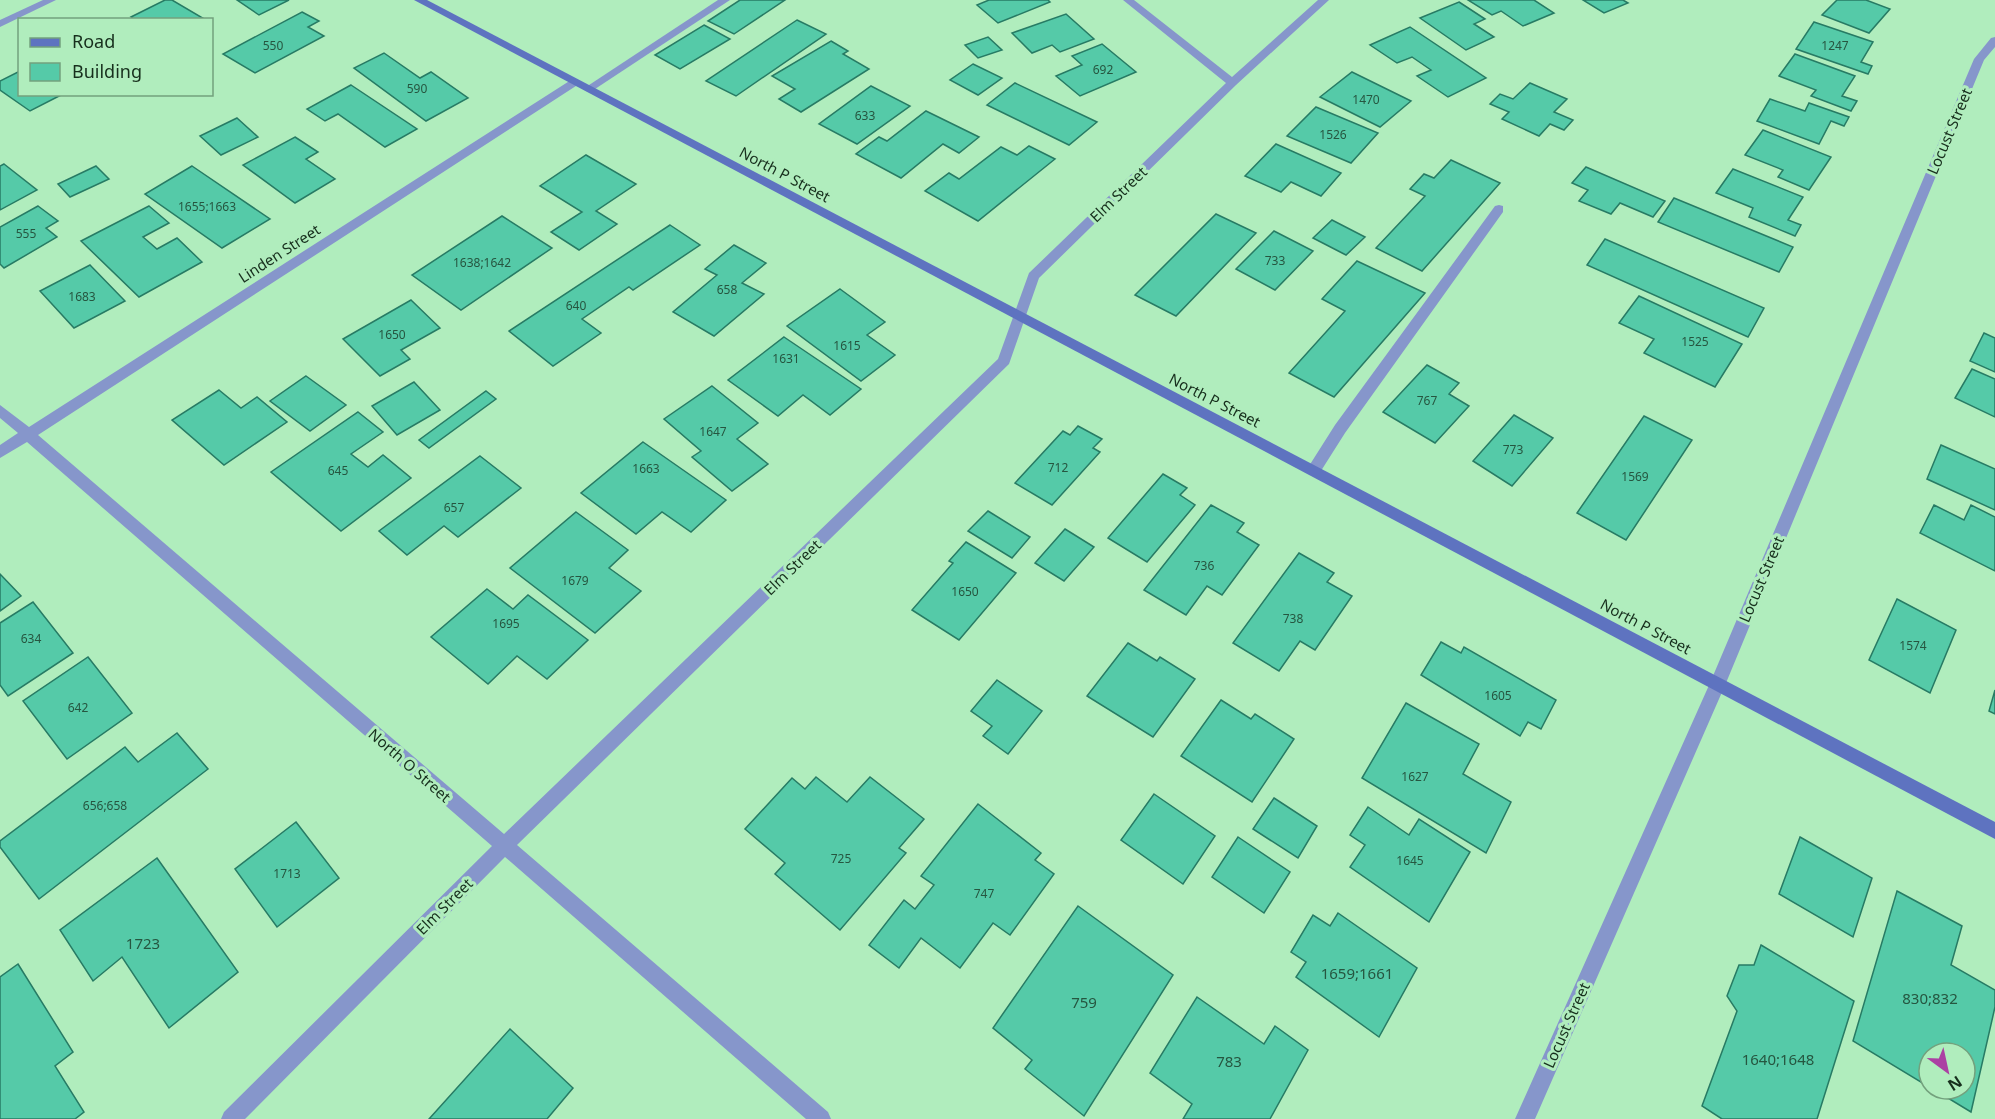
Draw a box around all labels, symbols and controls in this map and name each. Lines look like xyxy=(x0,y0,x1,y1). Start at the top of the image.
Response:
legend xyxy=(18,18,213,96)
text: Road xyxy=(72,29,115,53)
house number: 550 xyxy=(263,37,283,54)
house number: 1247 xyxy=(1821,37,1849,54)
text: Building xyxy=(72,59,142,83)
house number: 692 xyxy=(1093,61,1113,78)
house number: 590 xyxy=(407,80,427,97)
street label: Locust Street xyxy=(1922,84,1976,177)
house number: 1470 xyxy=(1352,91,1380,108)
house number: 633 xyxy=(855,107,875,124)
house number: 1526 xyxy=(1319,126,1347,143)
street label: North P Street xyxy=(736,142,834,207)
street label: Elm Street xyxy=(1085,161,1151,226)
house number: 1655;1663 xyxy=(178,198,236,215)
street label: Linden Street xyxy=(234,219,324,287)
house number: 555 xyxy=(16,225,36,242)
house number: 733 xyxy=(1265,252,1285,269)
house number: 1638;1642 xyxy=(453,254,511,271)
house number: 658 xyxy=(717,281,737,298)
house number: 1683 xyxy=(68,288,96,305)
house number: 640 xyxy=(566,297,586,314)
house number: 1650 xyxy=(378,326,406,343)
house number: 1525 xyxy=(1681,333,1709,350)
house number: 1615 xyxy=(833,337,861,354)
house number: 1631 xyxy=(772,350,800,367)
street label: North P Street xyxy=(1166,368,1265,432)
house number: 767 xyxy=(1417,392,1437,409)
house number: 1647 xyxy=(699,423,727,440)
house number: 773 xyxy=(1503,441,1523,458)
house number: 712 xyxy=(1048,459,1068,476)
house number: 1663 xyxy=(632,460,660,477)
house number: 645 xyxy=(328,462,348,479)
house number: 1569 xyxy=(1621,468,1649,485)
house number: 657 xyxy=(444,499,464,516)
street label: Locust Street xyxy=(1734,532,1788,625)
street label: Elm Street xyxy=(759,534,825,599)
house number: 736 xyxy=(1194,557,1214,574)
house number: 1679 xyxy=(561,572,589,589)
house number: 1650 xyxy=(951,583,979,600)
street label: North P Street xyxy=(1597,594,1695,659)
house number: 738 xyxy=(1283,610,1303,627)
house number: 1695 xyxy=(492,615,520,632)
house number: 634 xyxy=(21,630,41,647)
house number: 1574 xyxy=(1899,637,1927,654)
house number: 1605 xyxy=(1484,687,1512,704)
house number: 642 xyxy=(68,699,88,716)
street label: North O Street xyxy=(365,724,456,807)
house number: 1627 xyxy=(1401,768,1429,785)
house number: 656;658 xyxy=(83,797,127,814)
house number: 725 xyxy=(831,850,851,867)
house number: 1645 xyxy=(1396,852,1424,869)
house number: 1713 xyxy=(273,865,301,882)
street label: Elm Street xyxy=(411,873,477,939)
house number: 747 xyxy=(974,885,994,902)
house number: 1723 xyxy=(126,933,160,953)
house number: 1659;1661 xyxy=(1321,963,1393,983)
street label: Locust Street xyxy=(1538,978,1594,1071)
house number: 830;832 xyxy=(1902,988,1958,1008)
house number: 759 xyxy=(1071,992,1097,1012)
north arrow xyxy=(1917,1041,1977,1101)
house number: 1640;1648 xyxy=(1742,1049,1814,1069)
house number: 783 xyxy=(1216,1051,1242,1071)
text: N xyxy=(1944,1071,1967,1096)

